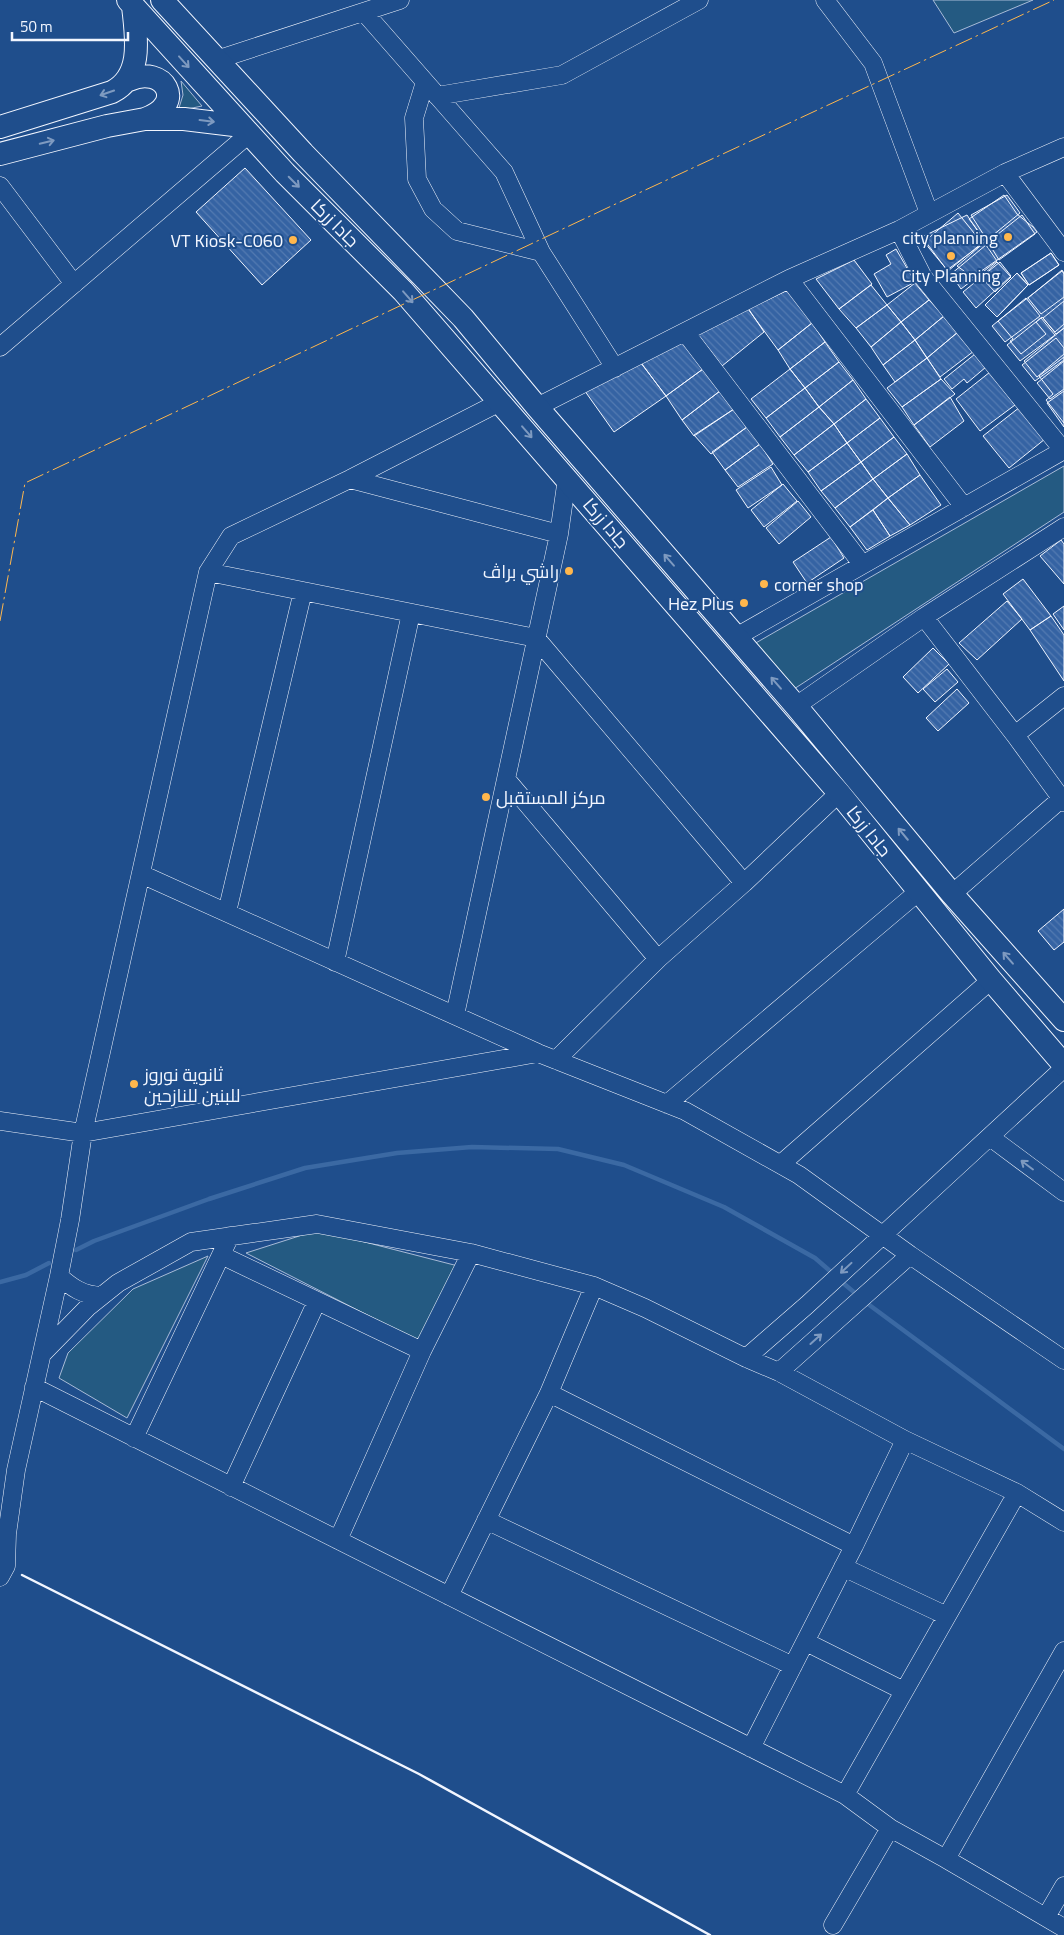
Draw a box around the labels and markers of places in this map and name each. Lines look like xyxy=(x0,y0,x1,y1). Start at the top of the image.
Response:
place label: city planning xyxy=(902,221,998,254)
place label: VT Kiosk-C060 xyxy=(171,224,283,257)
marker: city planning xyxy=(1002,231,1014,243)
marker: VT Kiosk-C060 xyxy=(287,234,299,246)
marker: City Planning xyxy=(945,250,957,262)
place label: City Planning xyxy=(902,259,1000,292)
place label: راشي براڤ xyxy=(483,555,559,588)
marker: راشي براڤ xyxy=(563,565,575,577)
place label: corner shop xyxy=(774,568,864,601)
marker: corner shop xyxy=(758,578,770,590)
place label: Hez Plus xyxy=(668,587,734,620)
marker: Hez Plus xyxy=(738,597,750,609)
place label: مركز المستقبل xyxy=(496,781,606,814)
marker: مركز المستقبل xyxy=(480,791,492,803)
place label: ثانوية نوروز للبنين للنازحين xyxy=(143,1058,241,1112)
marker: ثانوية نوروز للبنين للنازحين xyxy=(128,1078,140,1090)

